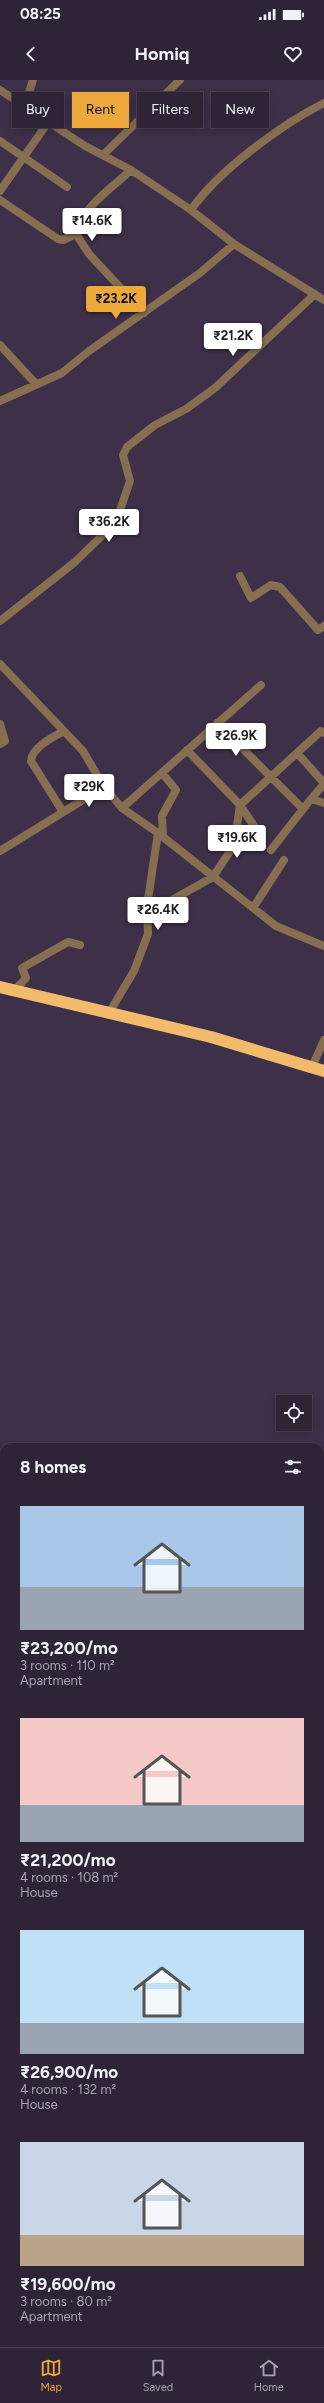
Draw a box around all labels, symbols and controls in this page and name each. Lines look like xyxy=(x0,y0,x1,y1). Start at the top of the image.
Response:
text: 08:25 xyxy=(20,5,61,23)
icon: back xyxy=(20,43,42,65)
text: Homiq xyxy=(134,43,190,65)
icon: heart xyxy=(282,43,304,65)
chip: Buy xyxy=(12,92,64,128)
chip: Rent xyxy=(72,92,129,128)
chip: Filters xyxy=(137,92,203,128)
chip: New xyxy=(211,92,269,128)
pin: ₹14.6K xyxy=(59,208,125,242)
text: ₹14.6K xyxy=(72,213,112,228)
pin: ₹23.2K xyxy=(83,286,149,320)
text: ₹23.2K xyxy=(95,291,137,306)
pin: ₹21.2K xyxy=(200,323,266,357)
text: ₹21.2K xyxy=(213,328,253,343)
pin: ₹36.2K xyxy=(76,509,142,543)
text: ₹36.2K xyxy=(88,514,130,529)
pin: ₹26.9K xyxy=(203,723,269,757)
text: ₹26.9K xyxy=(215,728,257,743)
pin: ₹29K xyxy=(65,774,113,808)
text: ₹29K xyxy=(73,779,105,794)
pin: ₹19.6K xyxy=(204,825,270,859)
text: ₹19.6K xyxy=(217,830,257,845)
pin: ₹26.4K xyxy=(125,897,191,931)
text: ₹26.4K xyxy=(137,902,179,917)
map controls xyxy=(276,1395,312,1431)
button: locate xyxy=(276,1395,312,1431)
icon: filters xyxy=(282,1456,304,1478)
text: 8 homes xyxy=(20,1457,86,1477)
icon: home xyxy=(126,1532,198,1604)
text: ₹23,200/mo xyxy=(20,1638,118,1658)
text: 3 rooms · 110 m² xyxy=(20,1658,115,1673)
text: Apartment xyxy=(20,1673,83,1688)
icon: home xyxy=(126,1744,198,1816)
text: ₹21,200/mo xyxy=(20,1850,116,1870)
text: 4 rooms · 108 m² xyxy=(20,1870,118,1885)
text: House xyxy=(20,1885,58,1900)
icon: home xyxy=(126,1956,198,2028)
text: ₹26,900/mo xyxy=(20,2062,118,2082)
text: 4 rooms · 132 m² xyxy=(20,2082,116,2097)
text: House xyxy=(20,2097,58,2112)
icon: home xyxy=(126,2168,198,2240)
text: ₹19,600/mo xyxy=(20,2274,116,2294)
text: 3 rooms · 80 m² xyxy=(20,2294,112,2309)
text: Apartment xyxy=(20,2309,83,2324)
tab: Map xyxy=(40,2357,62,2394)
tab: Saved xyxy=(143,2357,173,2394)
tab: Home xyxy=(254,2357,284,2394)

